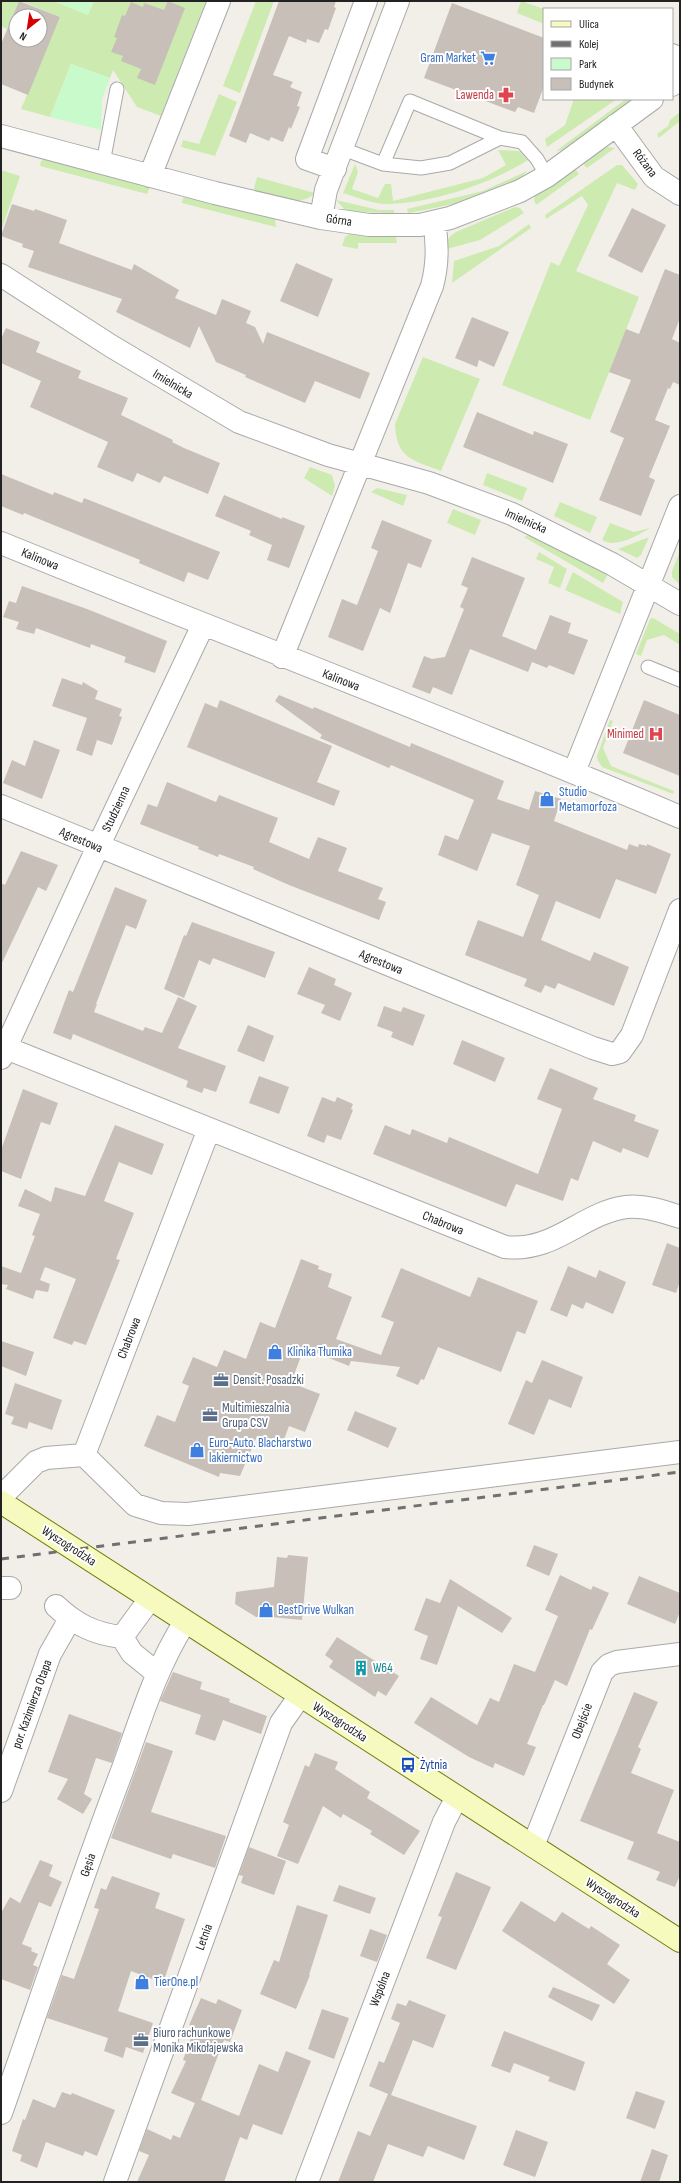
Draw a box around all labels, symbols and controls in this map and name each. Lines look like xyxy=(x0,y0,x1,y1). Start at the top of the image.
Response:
north arrow xyxy=(8,8,48,48)
legend xyxy=(543,8,673,100)
text: Ulica xyxy=(579,17,599,32)
text: N xyxy=(17,29,29,43)
text: Kolej xyxy=(579,37,598,52)
supermarket icon: Gram Market xyxy=(479,49,497,67)
place label: Gram Market xyxy=(420,50,476,66)
text: Park xyxy=(579,57,597,72)
text: Budynek xyxy=(579,77,614,92)
pharmacy icon: Lawenda xyxy=(497,86,515,104)
place label: Lawenda xyxy=(456,87,494,103)
street label: Różana xyxy=(629,146,661,180)
street label: Górna xyxy=(325,210,353,230)
street label: Imielnicka xyxy=(150,366,196,402)
street label: Imielnicka xyxy=(503,505,549,537)
street label: Kalinowa xyxy=(19,544,61,574)
street label: Kalinowa xyxy=(320,666,362,694)
hospital icon: Minimed xyxy=(647,725,665,743)
place label: Minimed xyxy=(607,726,644,742)
street label: Studzienna xyxy=(98,783,134,835)
place label: Studio Metamorfoza xyxy=(559,784,617,815)
shop icon: Studio Metamorfoza xyxy=(538,790,556,808)
street label: Agrestowa xyxy=(56,823,105,856)
street label: Agrestowa xyxy=(356,946,405,978)
street label: Chabrowa xyxy=(420,1207,466,1239)
street label: Chabrowa xyxy=(114,1315,144,1361)
shop icon: Klinika Tłumika xyxy=(266,1343,284,1361)
place label: Klinika Tłumika xyxy=(287,1344,352,1360)
office icon: Densit. Posadzki xyxy=(212,1371,230,1389)
place label: Densit. Posadzki xyxy=(233,1372,304,1388)
place label: Multimieszalnia Grupa CSV xyxy=(222,1400,290,1431)
office icon: Multimieszalnia Grupa CSV xyxy=(201,1406,219,1424)
place label: Euro-Auto. Blacharstwo lakiernictwo xyxy=(209,1435,312,1466)
shop icon: Euro-Auto. Blacharstwo lakiernictwo xyxy=(188,1441,206,1459)
street label: Wyszogrodzka xyxy=(39,1522,99,1570)
shop icon: BestDrive Wulkan xyxy=(257,1601,275,1619)
place label: BestDrive Wulkan xyxy=(278,1602,354,1618)
street label: por. Kazimierza Otapa xyxy=(9,1657,55,1751)
building icon: W64 xyxy=(352,1659,370,1677)
place label: W64 xyxy=(373,1660,393,1676)
street label: Wyszogrodzka xyxy=(310,1698,370,1746)
street label: Obejście xyxy=(568,1701,596,1741)
bus stop icon: Żytnia xyxy=(399,1756,417,1774)
place label: Żytnia xyxy=(420,1756,447,1773)
street label: Gęsia xyxy=(77,1851,99,1879)
street label: Wyszogrodzka xyxy=(583,1874,643,1922)
street label: Letnia xyxy=(192,1922,216,1952)
street label: Wspólna xyxy=(366,1969,394,2009)
shop icon: TierOne.pl xyxy=(133,1973,151,1991)
place label: TierOne.pl xyxy=(154,1974,198,1990)
place label: Biuro rachunkowe Monika Mikołajewska xyxy=(153,2025,243,2056)
office icon: Biuro rachunkowe Monika Mikołajewska xyxy=(132,2031,150,2049)

